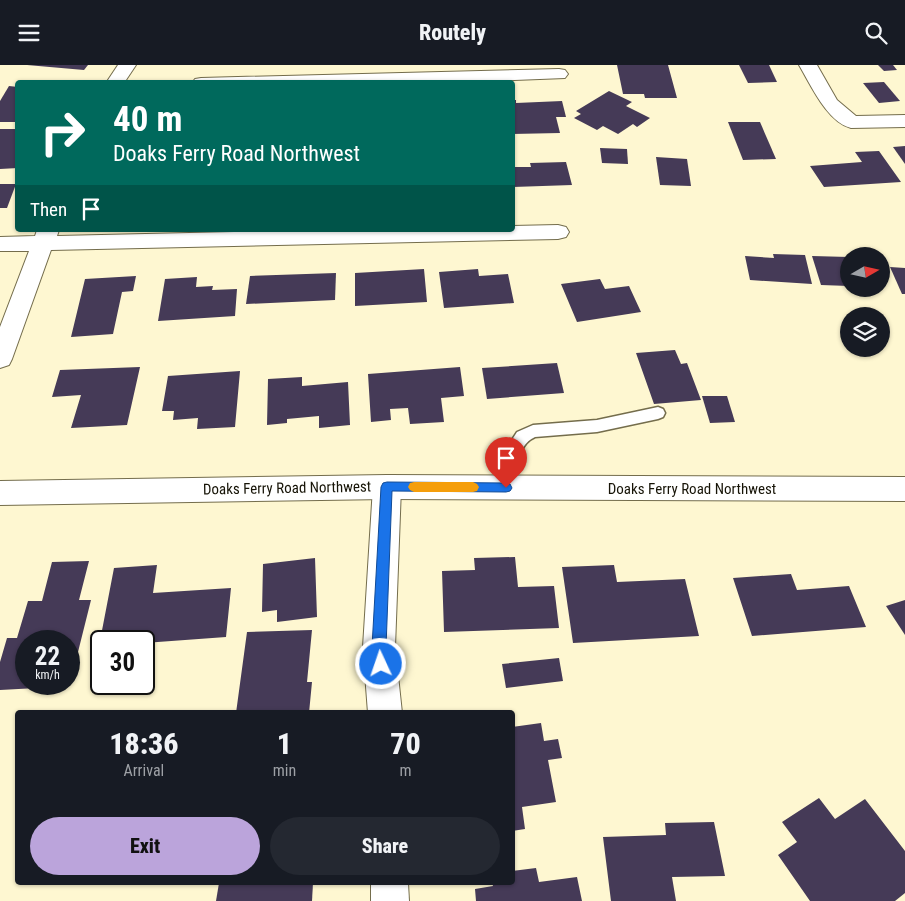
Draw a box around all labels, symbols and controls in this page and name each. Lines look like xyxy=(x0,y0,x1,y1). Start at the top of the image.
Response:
icon: menu xyxy=(15,19,43,47)
icon: search xyxy=(862,19,890,47)
text: Routely xyxy=(419,20,486,45)
text: 40 m xyxy=(113,99,182,140)
icon: right xyxy=(30,100,95,165)
text: Doaks Ferry Road Northwest xyxy=(113,141,360,166)
icon: arrive xyxy=(77,195,105,223)
text: Then xyxy=(30,198,67,221)
north arrow xyxy=(840,247,890,297)
map controls xyxy=(840,247,890,357)
button: layers xyxy=(840,307,890,357)
pin xyxy=(485,437,527,488)
icon: arrive xyxy=(492,444,520,472)
street label: Doaks Ferry Road Northwest xyxy=(203,478,371,498)
street label: Doaks Ferry Road Northwest xyxy=(608,480,776,498)
speed limit sign: 30 xyxy=(90,630,155,695)
position arrow xyxy=(354,637,406,689)
text: 22 xyxy=(35,642,60,671)
text: km/h xyxy=(35,668,60,682)
text: 18:36 xyxy=(109,726,179,761)
text: 1 xyxy=(277,726,292,761)
text: 70 xyxy=(390,726,421,761)
text: Arrival xyxy=(124,761,164,780)
text: min xyxy=(273,761,296,780)
text: m xyxy=(400,761,412,780)
button: Exit xyxy=(30,817,260,875)
button: Share xyxy=(270,817,500,875)

